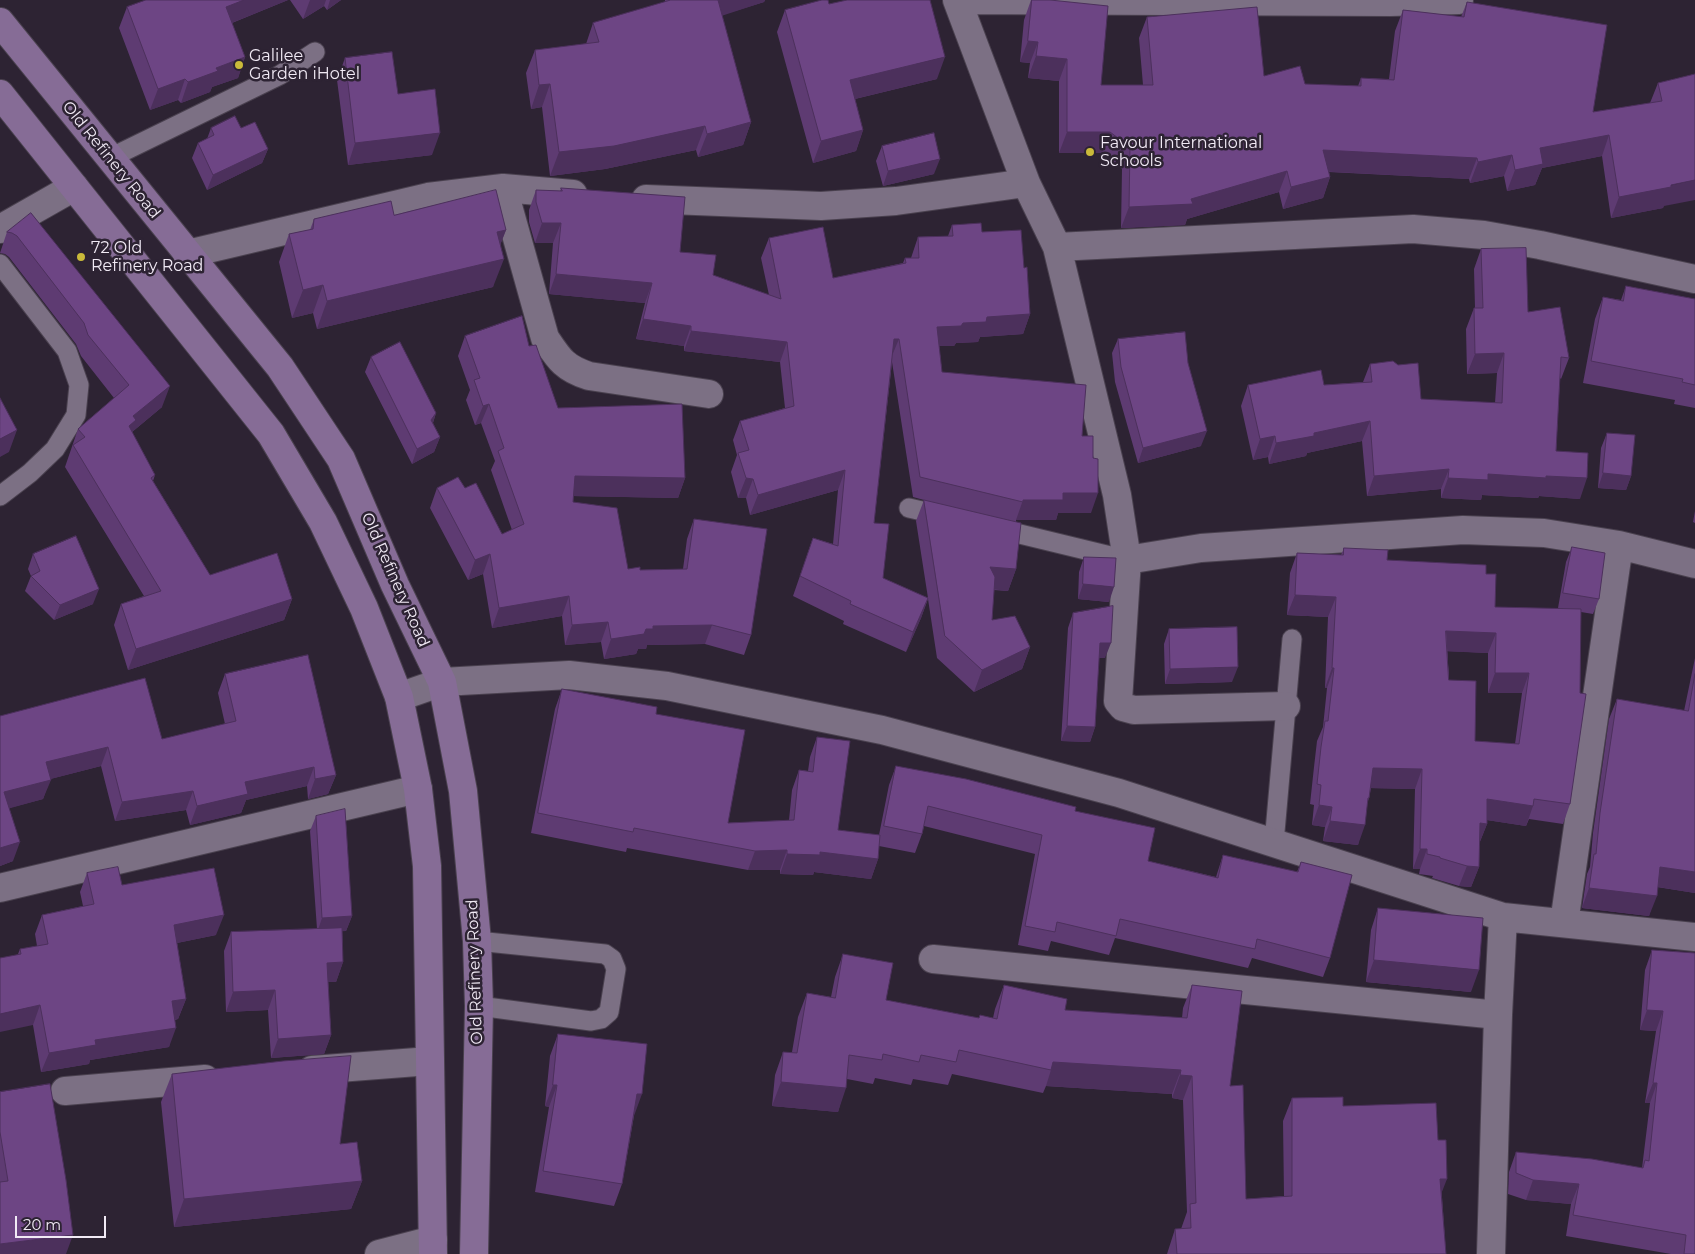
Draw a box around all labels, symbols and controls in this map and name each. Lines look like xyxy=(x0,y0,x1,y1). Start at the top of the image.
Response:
place label: Galilee Garden iHotel xyxy=(249,46,360,84)
marker: Galilee Garden iHotel xyxy=(233,59,245,71)
street label: Old Refinery Road xyxy=(58,98,164,222)
place label: Favour International Schools xyxy=(1100,133,1262,171)
marker: Favour International Schools xyxy=(1084,146,1096,158)
place label: 72 Old Refinery Road xyxy=(91,238,203,276)
marker: 72 Old Refinery Road xyxy=(75,251,87,263)
street label: Old Refinery Road xyxy=(357,510,433,650)
street label: Old Refinery Road xyxy=(463,899,487,1045)
scale bar xyxy=(18,1206,109,1238)
text: 20 m xyxy=(23,1215,61,1234)

